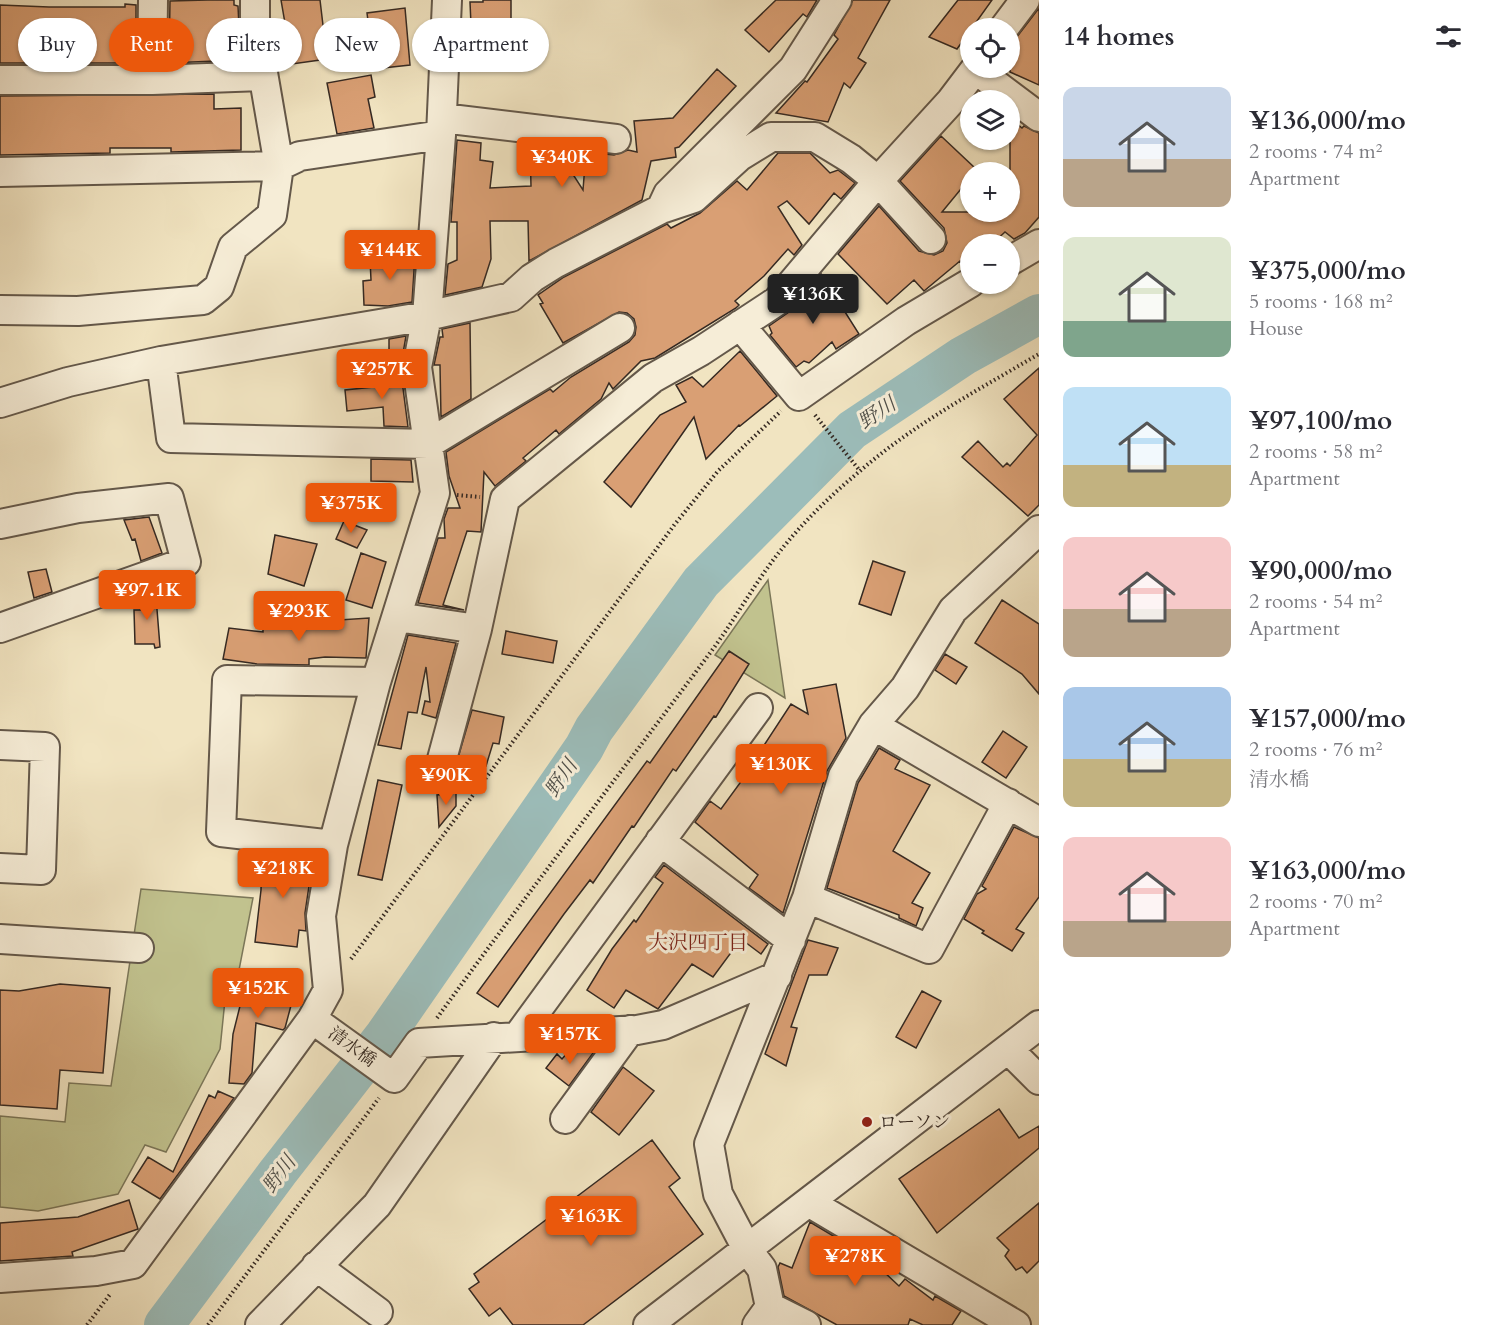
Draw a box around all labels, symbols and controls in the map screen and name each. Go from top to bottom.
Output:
chip: Buy [18,18,97,72]
chip: Rent [109,18,194,72]
chip: Filters [206,18,302,72]
chip: New [314,18,400,72]
chip: Apartment [412,18,549,72]
map controls [960,18,1020,294]
button: locate [960,18,1020,78]
text: 14 homes [1063,19,1174,54]
icon: filters [1432,20,1465,53]
button: layers [960,90,1020,150]
text: ¥136,000/mo [1249,103,1406,138]
icon: home [1111,111,1183,183]
pin: ¥340K [520,137,604,188]
text: 2 rooms · 74 m² [1249,138,1382,165]
text: ¥340K [531,143,593,170]
button: + [960,162,1020,222]
text: Apartment [1249,165,1340,192]
pin: ¥144K [348,230,432,281]
button: − [960,234,1020,294]
text: ¥144K [359,236,421,263]
text: ¥375,000/mo [1249,253,1406,288]
icon: home [1111,261,1183,333]
pin: ¥136K [771,274,855,325]
text: ¥136K [782,280,844,307]
text: 5 rooms · 168 m² [1249,288,1393,315]
text: House [1249,315,1303,342]
pin: ¥257K [340,349,424,400]
text: ¥257K [351,355,413,382]
water label: 野川 [853,390,903,435]
text: ¥97,100/mo [1249,403,1392,438]
icon: home [1111,411,1183,483]
text: 2 rooms · 58 m² [1249,438,1382,465]
text: Apartment [1249,465,1340,492]
pin: ¥375K [309,483,393,534]
text: ¥375K [320,489,382,516]
text: ¥90,000/mo [1249,553,1392,588]
icon: home [1111,561,1183,633]
pin: ¥97.1K [98,570,196,621]
text: ¥97.1K [113,576,181,603]
text: 2 rooms · 54 m² [1249,588,1382,615]
pin: ¥293K [257,591,341,642]
text: ¥293K [268,597,330,624]
text: Apartment [1249,615,1340,642]
text: ¥157,000/mo [1249,701,1406,736]
icon: home [1111,711,1183,783]
text: 2 rooms · 76 m² [1249,736,1382,763]
pin: ¥130K [739,744,823,795]
text: ¥130K [750,750,812,777]
water label: 野川 [539,752,584,802]
pin: ¥90K [410,755,482,806]
text: ¥90K [420,761,472,788]
text: 清水橋 [1249,766,1309,793]
pin: ¥218K [241,848,325,899]
text: ¥163,000/mo [1249,853,1406,888]
text: ¥218K [252,854,314,881]
icon: home [1111,861,1183,933]
text: 2 rooms · 70 m² [1249,888,1382,915]
text: Apartment [1249,915,1340,942]
district label: 大沢四丁目 [648,929,748,956]
pin: ¥152K [216,968,300,1019]
text: ¥152K [227,974,289,1001]
pin: ¥157K [528,1014,612,1065]
text: ¥157K [539,1020,601,1047]
street label: 清水橋 [323,1021,381,1073]
place label: ローソン [879,1110,950,1135]
marker: ローソン [860,1115,874,1129]
water label: 野川 [256,1148,303,1198]
pin: ¥163K [549,1196,633,1247]
text: ¥163K [560,1202,622,1229]
pin: ¥278K [813,1236,897,1287]
text: ¥278K [824,1242,886,1269]

